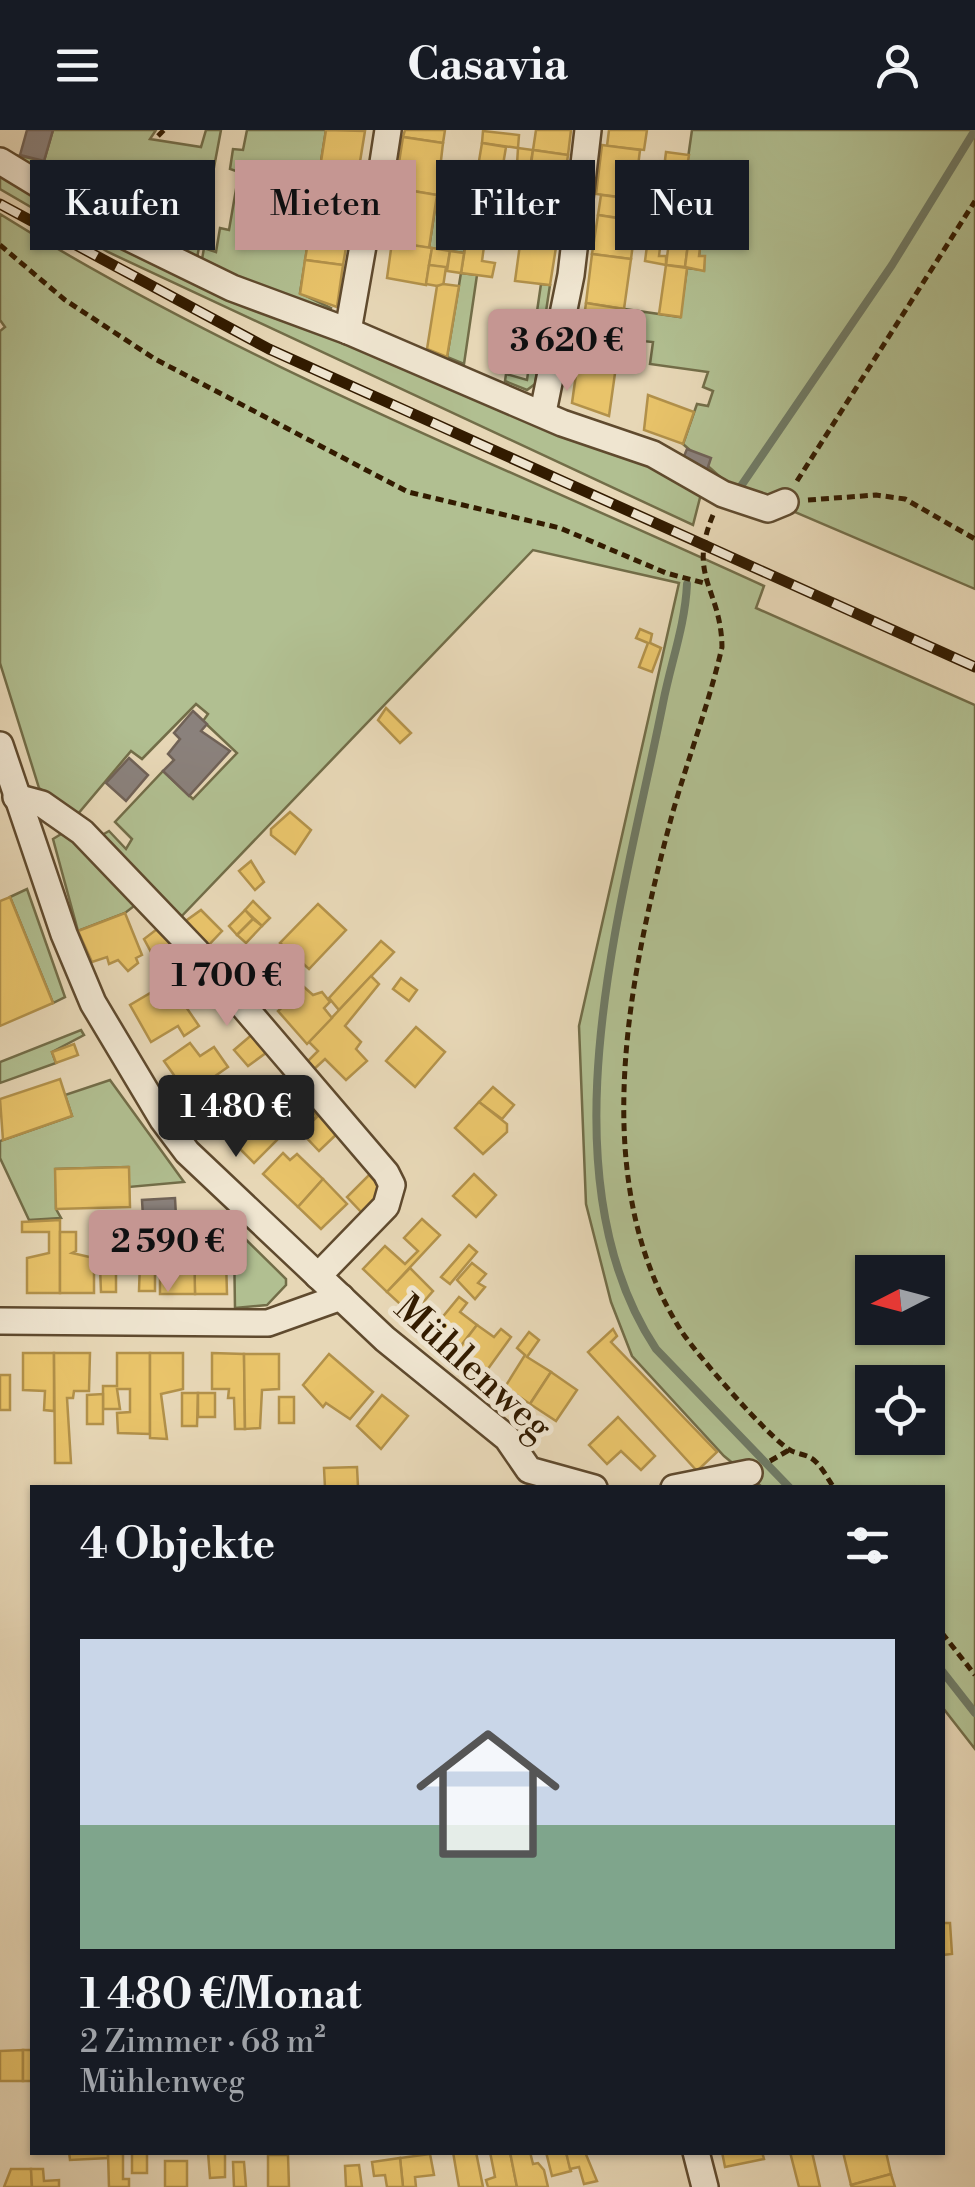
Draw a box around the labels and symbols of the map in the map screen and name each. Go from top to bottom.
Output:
pin: 3 620 € [475,309,659,394]
pin: 1 700 € [135,944,319,1029]
pin: 1 480 € [144,1075,328,1160]
pin: 2 590 € [76,1210,260,1295]
north arrow [855,1255,945,1345]
street label: Mühlenweg [385,1285,562,1451]

